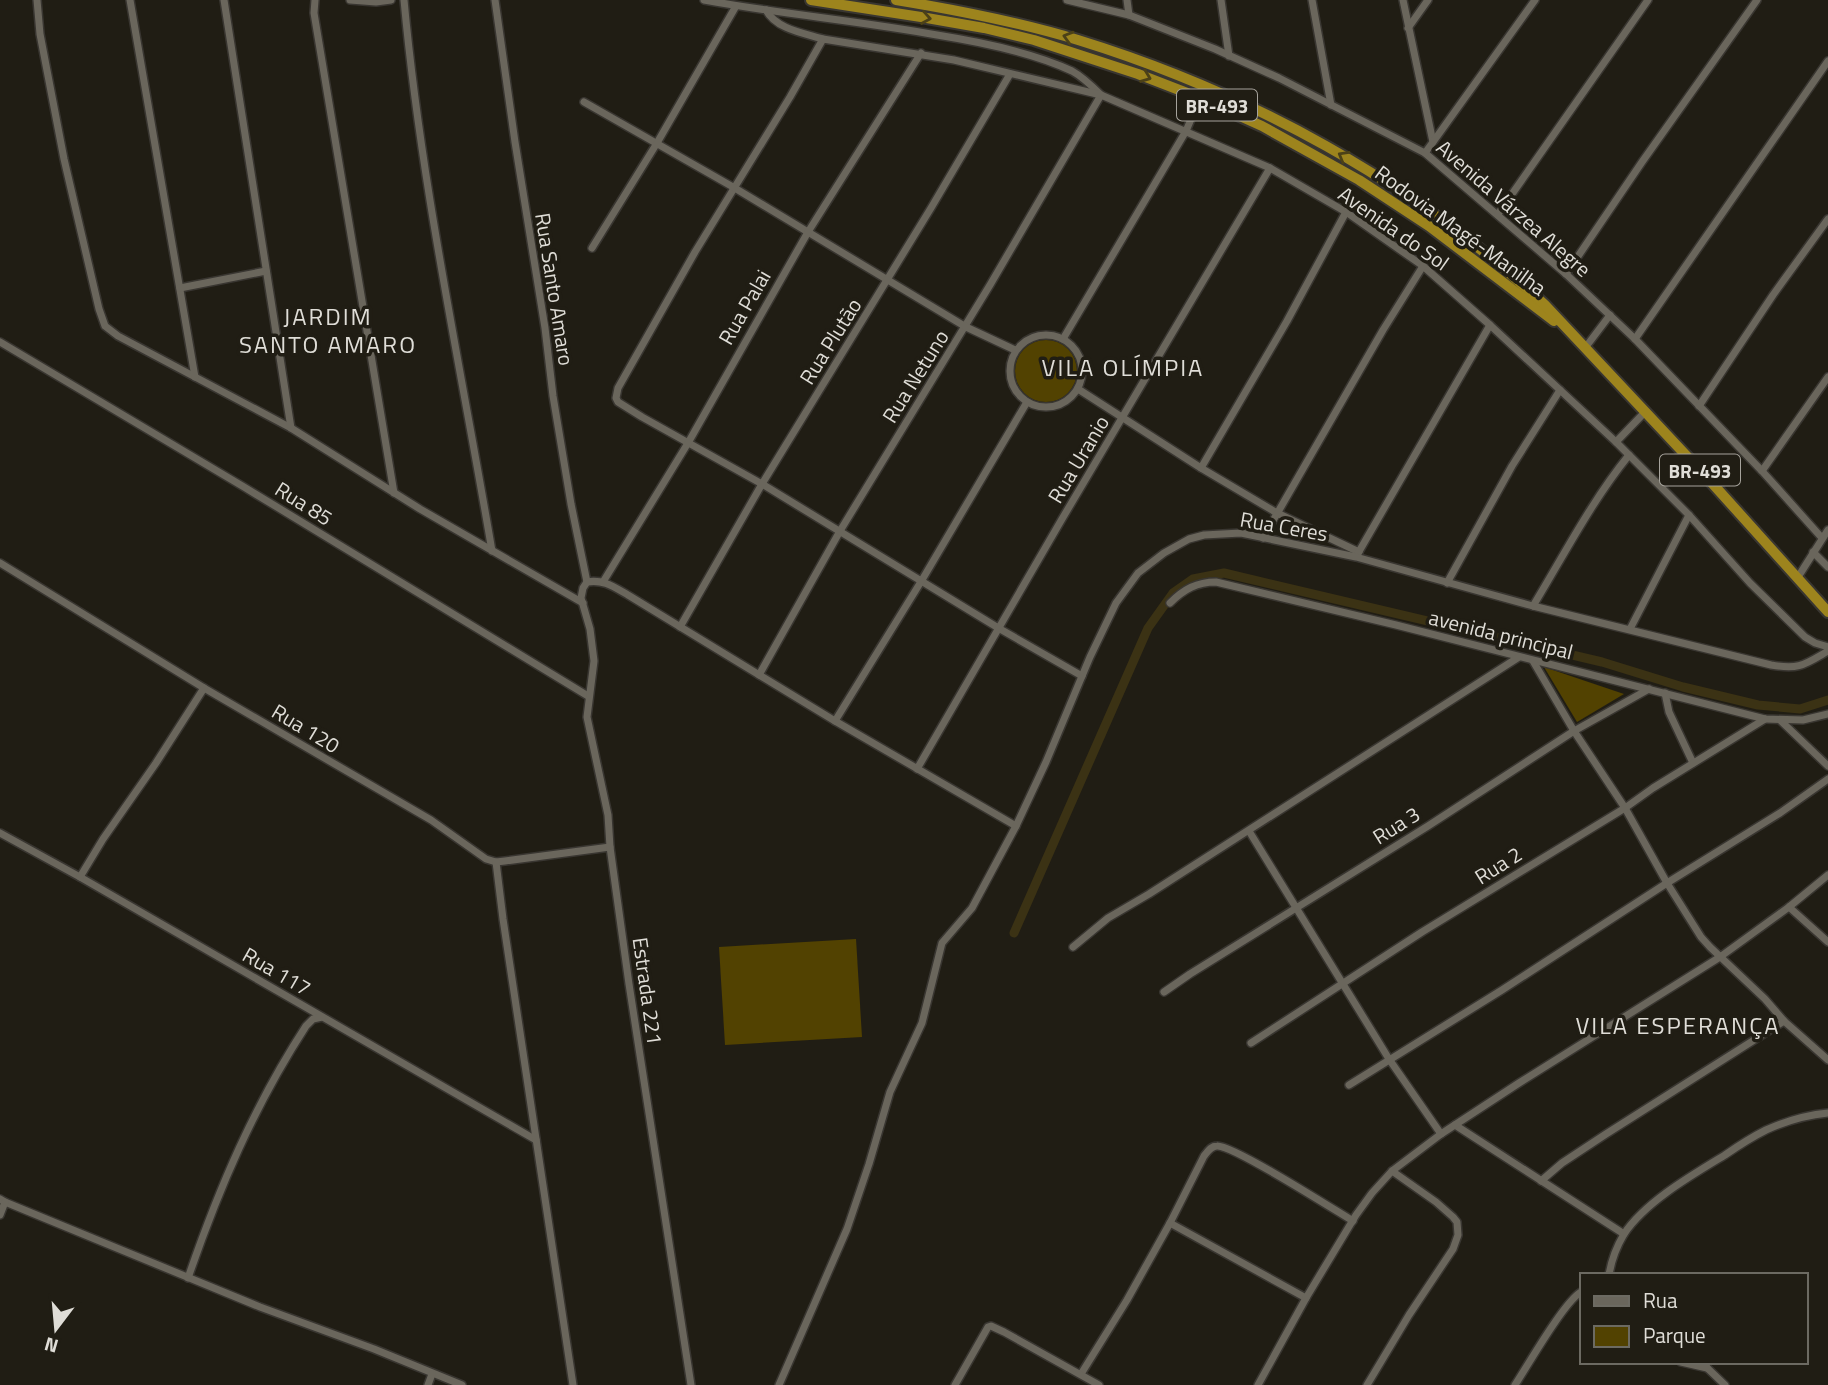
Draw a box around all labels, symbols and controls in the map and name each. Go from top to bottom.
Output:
one-way arrow [920,9,932,24]
one-way arrow [1062,31,1074,46]
one-way arrow [1139,69,1151,83]
road number: BR-493 [1177,90,1257,120]
street label: Avenida Várzea Alegre [1430,132,1598,284]
one-way arrow [1338,151,1351,164]
street label: Rodovia Magé-Manilha [1369,157,1554,304]
street label: Avenida do Sol [1332,178,1456,278]
street label: Rua Santo Amaro [527,210,583,368]
street label: Rua Palai [710,263,778,351]
street label: Rua Plutão [791,292,869,390]
district label: JARDIM SANTO AMARO [239,298,417,362]
street label: Rua Netuno [874,323,956,429]
district label: VILA OLÍMPIA [1042,349,1204,385]
street label: Rua Uranio [1039,409,1117,509]
road number: BR-493 [1660,454,1740,485]
street label: Rua 85 [269,473,339,533]
street label: Rua Ceres [1238,503,1330,549]
street label: avenida principal [1426,601,1576,667]
street label: Rua 120 [266,695,346,761]
street label: Rua 3 [1366,798,1426,852]
street label: Rua 2 [1468,838,1528,892]
street label: Estrada 221 [625,935,671,1047]
street label: Rua 117 [237,939,317,1003]
district label: VILA ESPERANÇA [1575,1007,1781,1043]
legend [1580,1273,1807,1364]
text: Rua [1643,1284,1678,1316]
north arrow [21,1294,91,1364]
text: Parque [1643,1319,1706,1351]
text: N [41,1330,62,1362]

